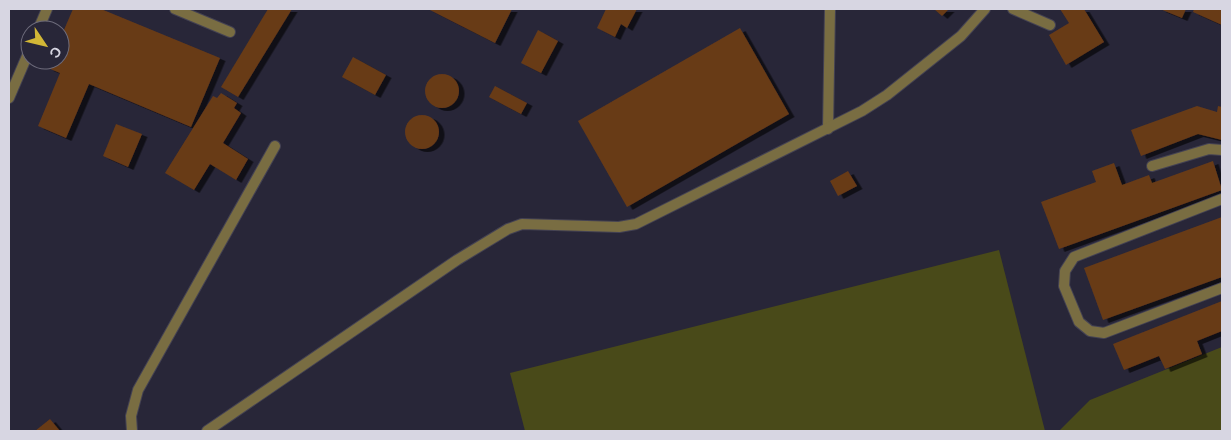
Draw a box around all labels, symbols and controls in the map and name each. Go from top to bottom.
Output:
north arrow [20,20,70,70]
text: С [46,44,66,62]

